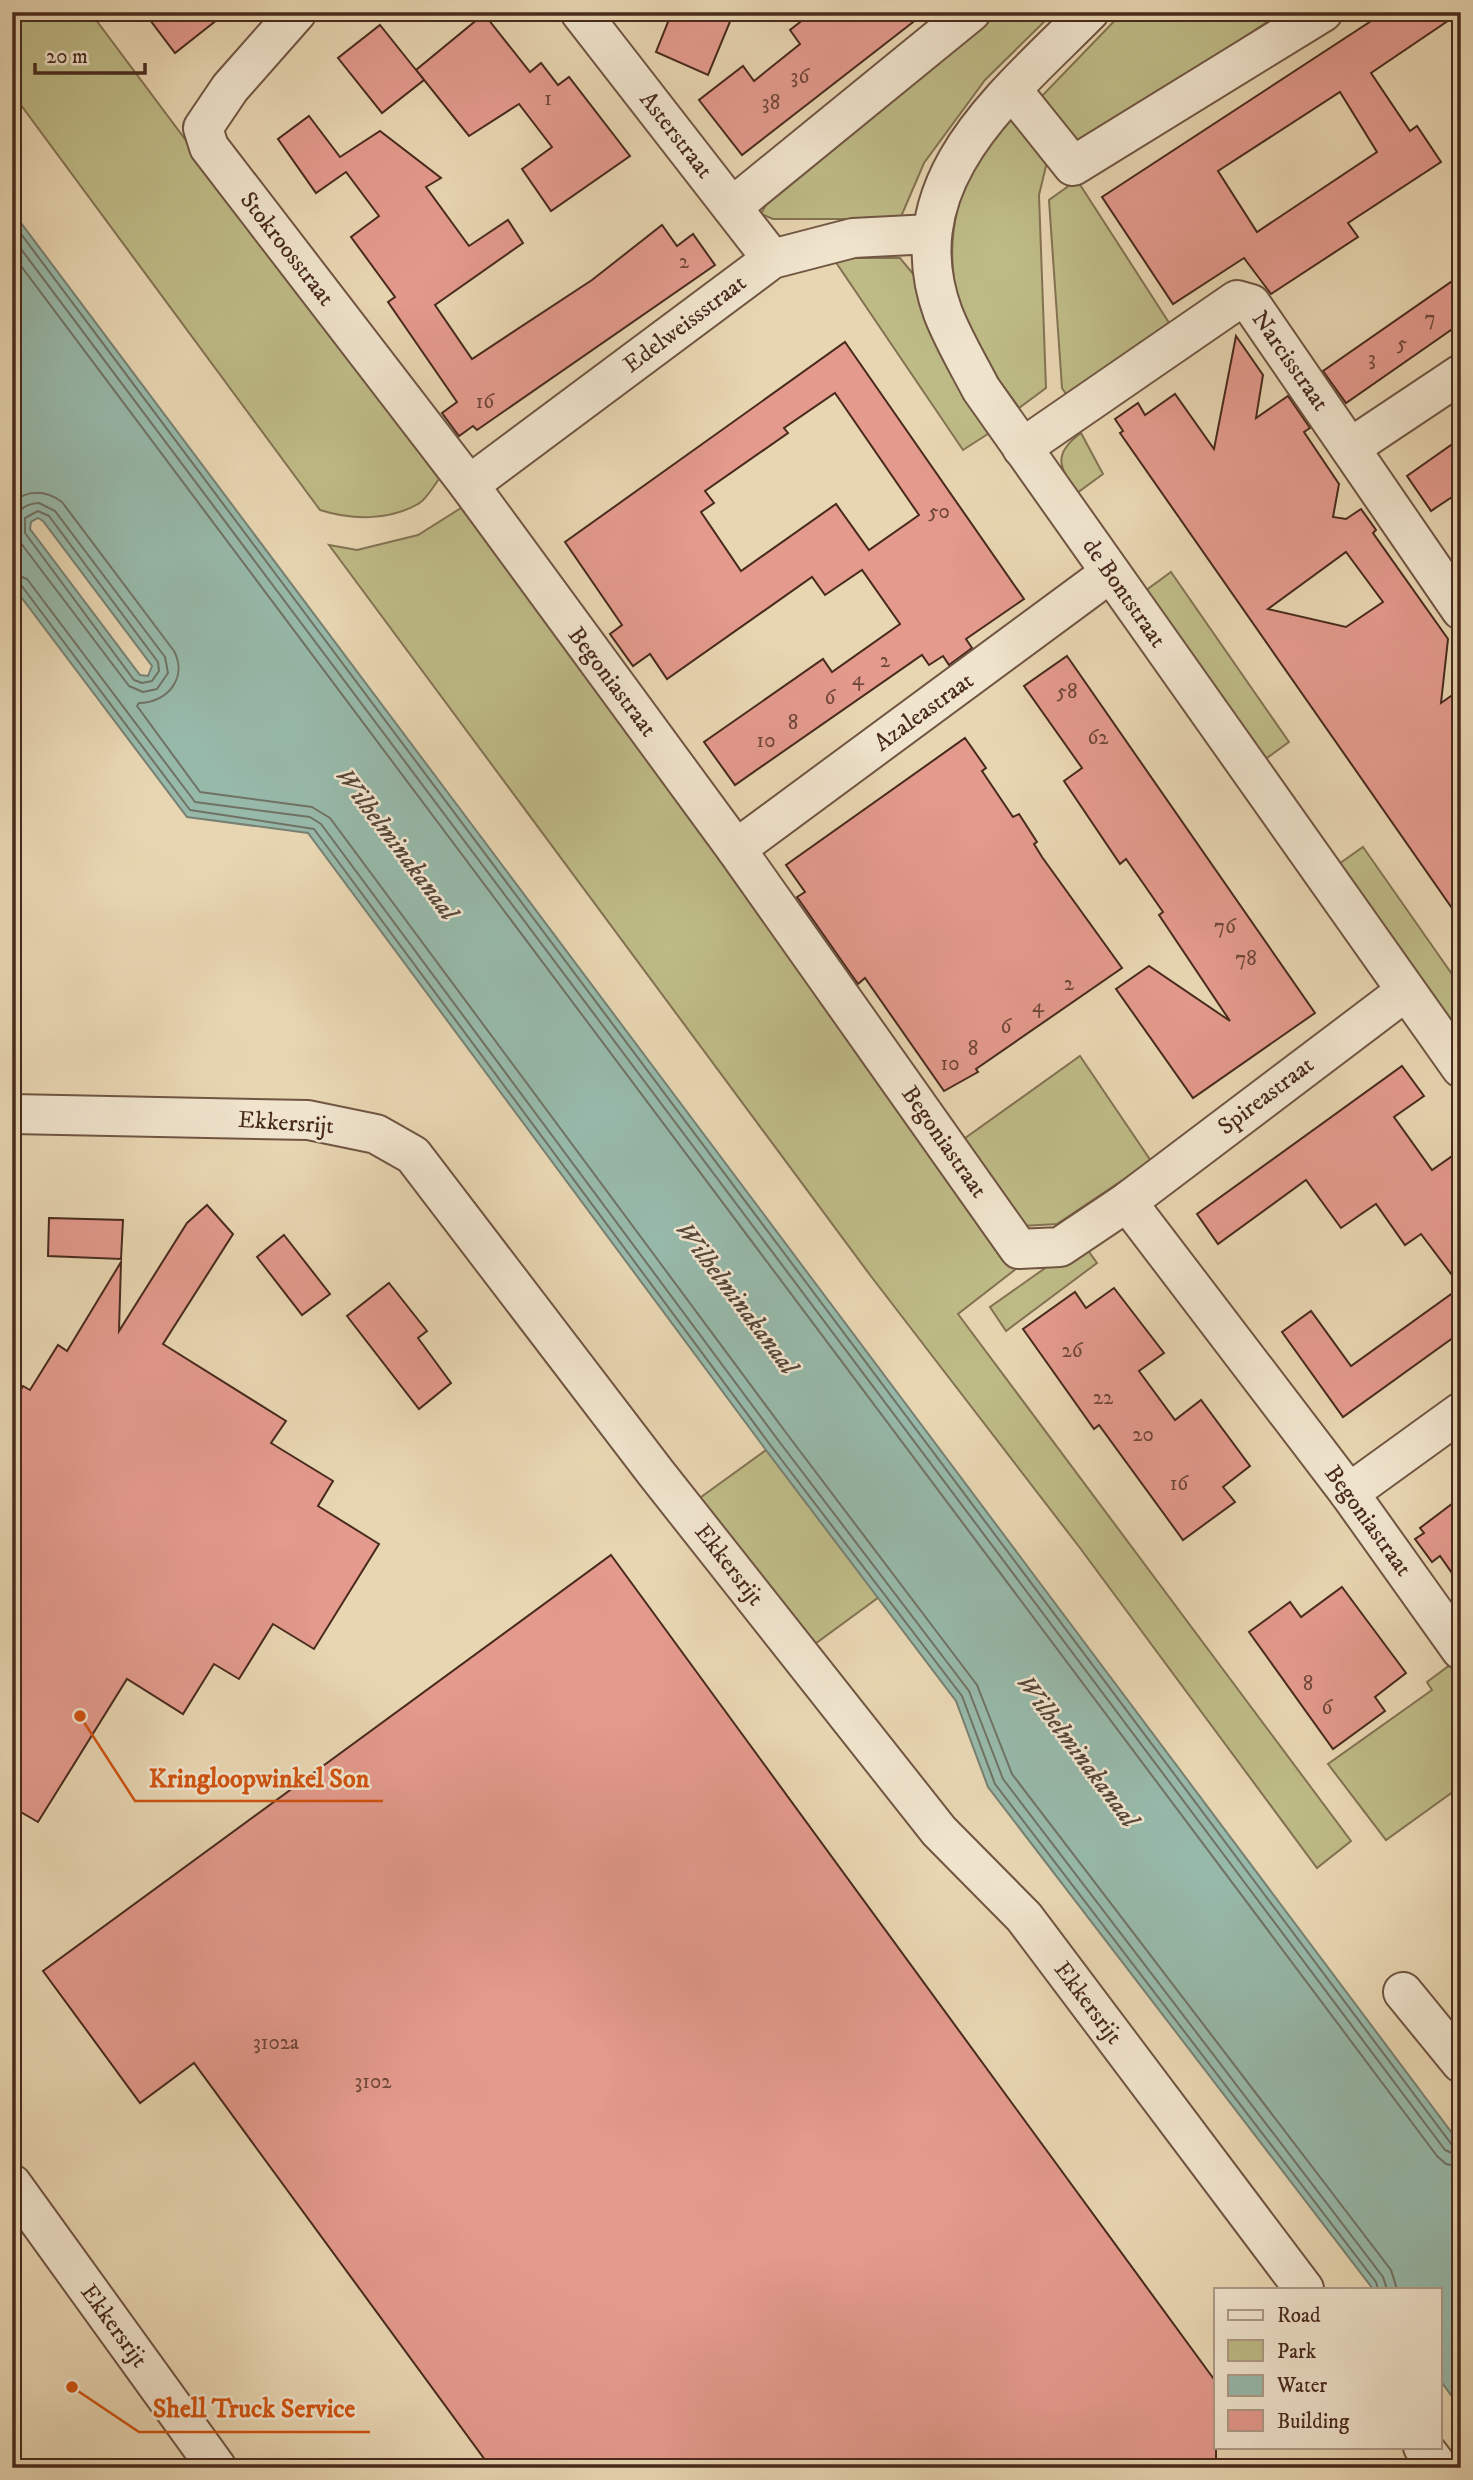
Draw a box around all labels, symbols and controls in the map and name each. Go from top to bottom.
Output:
scale bar [35,32,145,76]
text: 20 m [46,44,88,70]
house number: 36 [791,64,810,90]
street label: Asterstraat [633,85,720,185]
house number: 1 [544,86,552,112]
house number: 38 [762,90,780,116]
street label: Stokroosstraat [233,186,341,312]
house number: 2 [679,249,690,275]
street label: Edelweissstraat [618,268,753,380]
street label: Narcisstraat [1245,305,1336,417]
house number: 7 [1424,306,1436,332]
house number: 5 [1397,331,1407,357]
house number: 3 [1368,346,1376,372]
house number: 16 [476,389,495,415]
house number: 50 [928,499,950,525]
street label: de Bontstraat [1075,532,1173,654]
street label: Begoniastraat [561,621,663,743]
house number: 2 [880,648,891,674]
house number: 4 [852,666,865,692]
street label: Azaleastraat [868,666,980,758]
house number: 58 [1057,679,1077,705]
house number: 6 [825,685,837,711]
house number: 8 [788,710,798,736]
house number: 62 [1087,725,1109,751]
house number: 10 [757,728,775,754]
water label: Wilhelminakanaal [328,761,466,930]
house number: 76 [1214,914,1237,940]
house number: 78 [1235,946,1257,972]
house number: 2 [1064,971,1075,997]
house number: 4 [1032,993,1045,1019]
house number: 6 [1001,1014,1013,1040]
house number: 8 [968,1036,978,1062]
street label: Spireastraat [1212,1050,1320,1142]
house number: 10 [941,1051,959,1077]
street label: Begoniastraat [894,1080,994,1204]
street label: Ekkersrijt [237,1105,335,1141]
water label: Wilhelminakanaal [668,1215,806,1384]
house number: 26 [1061,1338,1084,1364]
house number: 22 [1093,1385,1114,1411]
house number: 20 [1132,1422,1154,1448]
street label: Begoniastraat [1318,1460,1419,1583]
house number: 16 [1170,1471,1189,1497]
street label: Ekkersrijt [688,1518,771,1612]
water label: Wilhelminakanaal [1009,1668,1147,1837]
house number: 8 [1303,1671,1313,1697]
house number: 6 [1322,1695,1334,1721]
callout: Kringloopwinkel Son [135,1754,383,1801]
text: Kringloopwinkel Son [149,1763,370,1796]
street label: Ekkersrijt [1047,1956,1129,2051]
house number: 3102a [253,2030,299,2056]
house number: 3102 [354,2069,392,2095]
street label: Ekkersrijt [74,2278,155,2374]
legend [1214,2288,1442,2448]
text: Road [1277,2303,1321,2329]
text: Park [1277,2339,1317,2365]
text: Water [1276,2373,1327,2399]
callout: Shell Truck Service [139,2385,370,2432]
text: Shell Truck Service [153,2393,356,2426]
text: Building [1277,2409,1350,2435]

